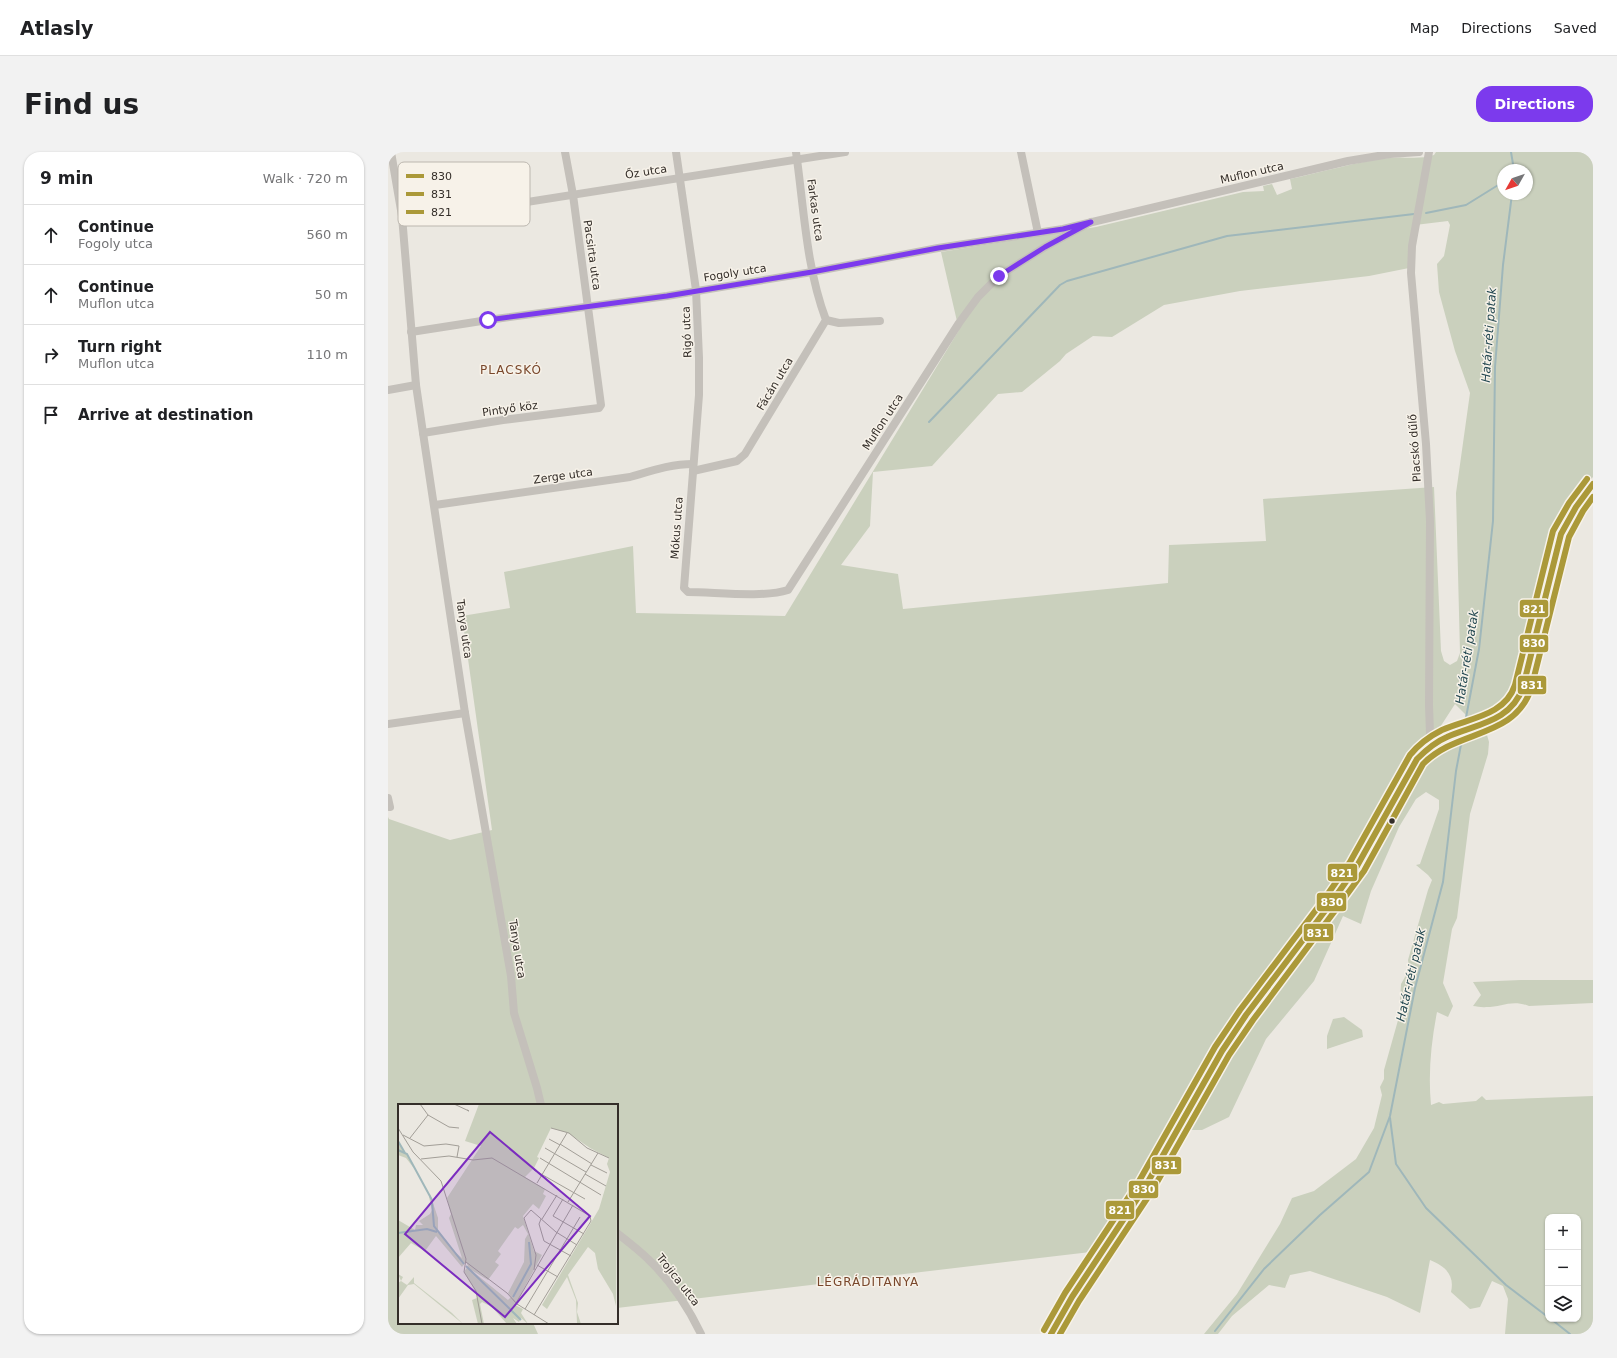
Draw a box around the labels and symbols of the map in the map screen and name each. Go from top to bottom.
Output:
street label: Muflon utca [1219,159,1285,187]
street label: Őz utca [624,161,668,182]
legend [398,162,530,226]
north arrow [1497,164,1533,200]
text: 830 [431,170,452,183]
street label: Farkas utca [804,178,826,242]
text: 831 [431,188,452,201]
text: 821 [431,206,452,219]
street label: Pacsirta utca [581,219,603,291]
street label: Fogoly utca [703,262,767,284]
route end [990,267,1008,285]
water label: Határ-réti patak [1479,286,1499,383]
street label: Rigó utca [680,306,694,358]
route start [479,311,497,329]
street label: Fácán utca [754,355,796,413]
district label: PLACSKÓ [480,362,542,377]
street label: Muflon utca [860,391,906,453]
street label: Pintyő köz [481,399,539,419]
street label: Placskó dűlő [1406,413,1424,482]
street label: Zerge utca [532,465,594,487]
street label: Mókus utca [668,496,686,560]
street label: Tanya utca [453,598,475,659]
line badge: 821 [1519,599,1549,618]
text: 821 [1523,603,1545,616]
water label: Határ-réti patak [1453,608,1482,705]
line badge: 830 [1519,634,1549,653]
text: 830 [1523,637,1546,650]
line badge: 831 [1517,675,1547,695]
text: 831 [1521,679,1543,692]
unlabelled marker [1387,816,1397,826]
line badge: 821 [1327,863,1358,882]
text: 821 [1331,867,1353,880]
line badge: 830 [1316,892,1347,912]
text: 830 [1321,896,1344,909]
street label: Tanya utca [506,918,528,979]
line badge: 831 [1303,923,1334,942]
water label: Határ-réti patak [1393,926,1429,1023]
text: 831 [1307,927,1329,940]
inset map [398,1104,618,1324]
line badge: 831 [1151,1156,1182,1175]
text: 831 [1155,1159,1177,1172]
line badge: 830 [1128,1180,1159,1199]
text: 830 [1133,1183,1156,1196]
line badge: 821 [1105,1200,1135,1220]
text: 821 [1109,1204,1131,1217]
street label: Trojica utca [653,1251,702,1309]
district label: LÉGRÁDITANYA [817,1274,919,1289]

